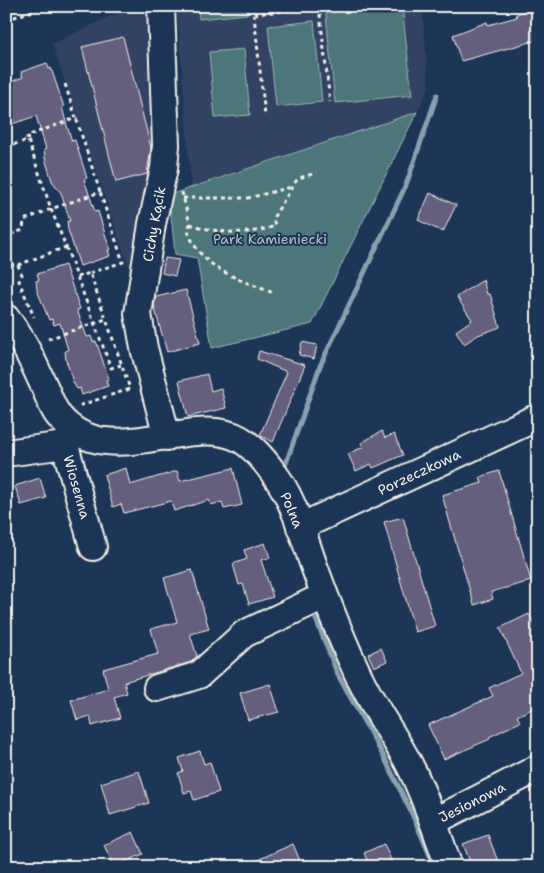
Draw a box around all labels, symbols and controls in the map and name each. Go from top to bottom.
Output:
street label: Cichy Kącik [139,185,169,263]
park label: Park Kamieniecki [213,230,327,248]
street label: Porzeczkowa [375,445,463,499]
street label: Wiosenna [59,453,95,521]
street label: Polna [276,489,308,531]
street label: Jesionowa [436,777,509,826]

